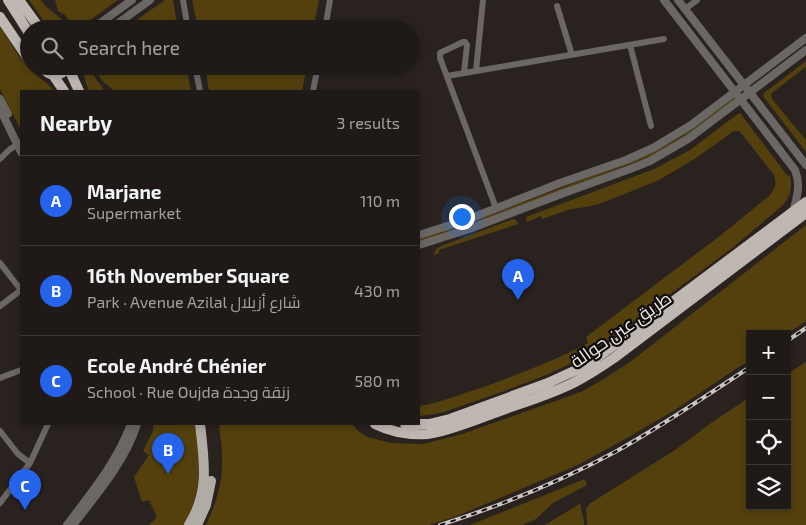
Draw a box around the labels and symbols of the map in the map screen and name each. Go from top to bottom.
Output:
your location [449,204,475,230]
pin: A [502,259,534,300]
street label: طريق عين حوالة [566,286,676,374]
pin: B [152,433,184,474]
pin: C [9,469,41,510]

